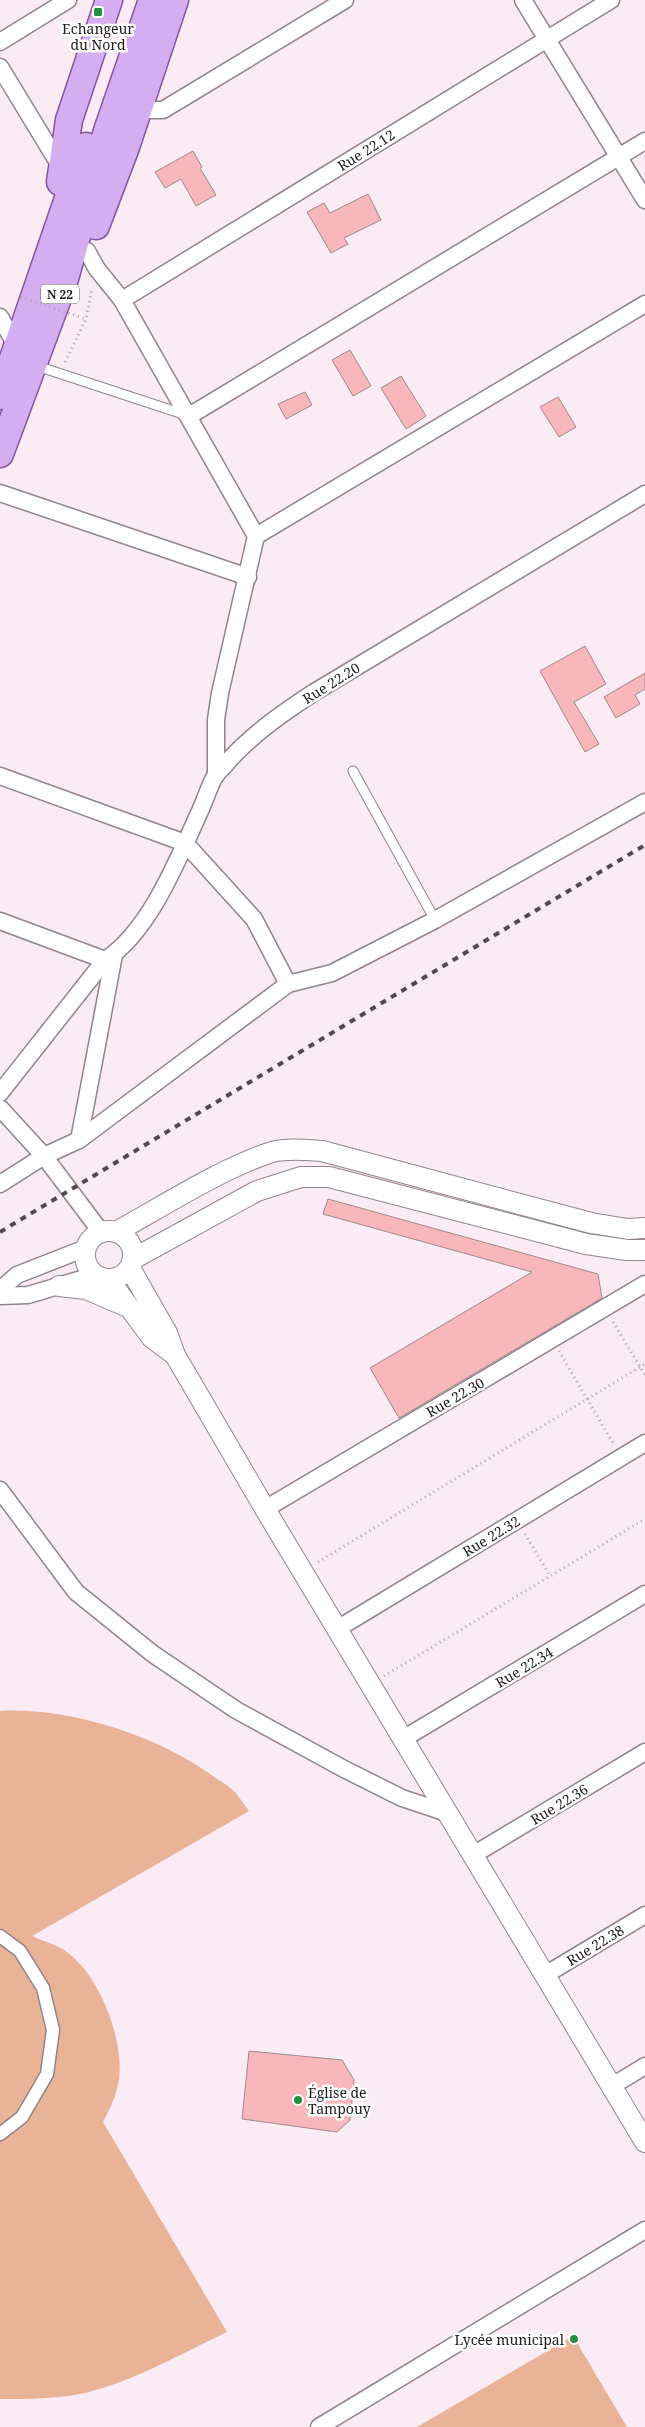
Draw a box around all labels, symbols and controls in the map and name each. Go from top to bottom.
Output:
marker: Echangeur du Nord [92,6,104,18]
place label: Echangeur du Nord [62,19,134,54]
street label: Rue 22.12 [334,125,398,175]
road number: N 22 [41,284,79,304]
street label: Rue 22.20 [299,658,363,708]
street label: Rue 22.30 [423,1373,488,1421]
street label: Rue 22.32 [459,1511,523,1561]
street label: Rue 22.34 [492,1642,556,1692]
street label: Rue 22.36 [527,1779,591,1829]
street label: Rue 22.38 [563,1920,627,1970]
place label: Église de Tampouy [308,2083,371,2118]
marker: Église de Tampouy [292,2094,304,2106]
place label: Lycée municipal [454,2330,565,2349]
marker: Lycée municipal [568,2333,580,2345]

